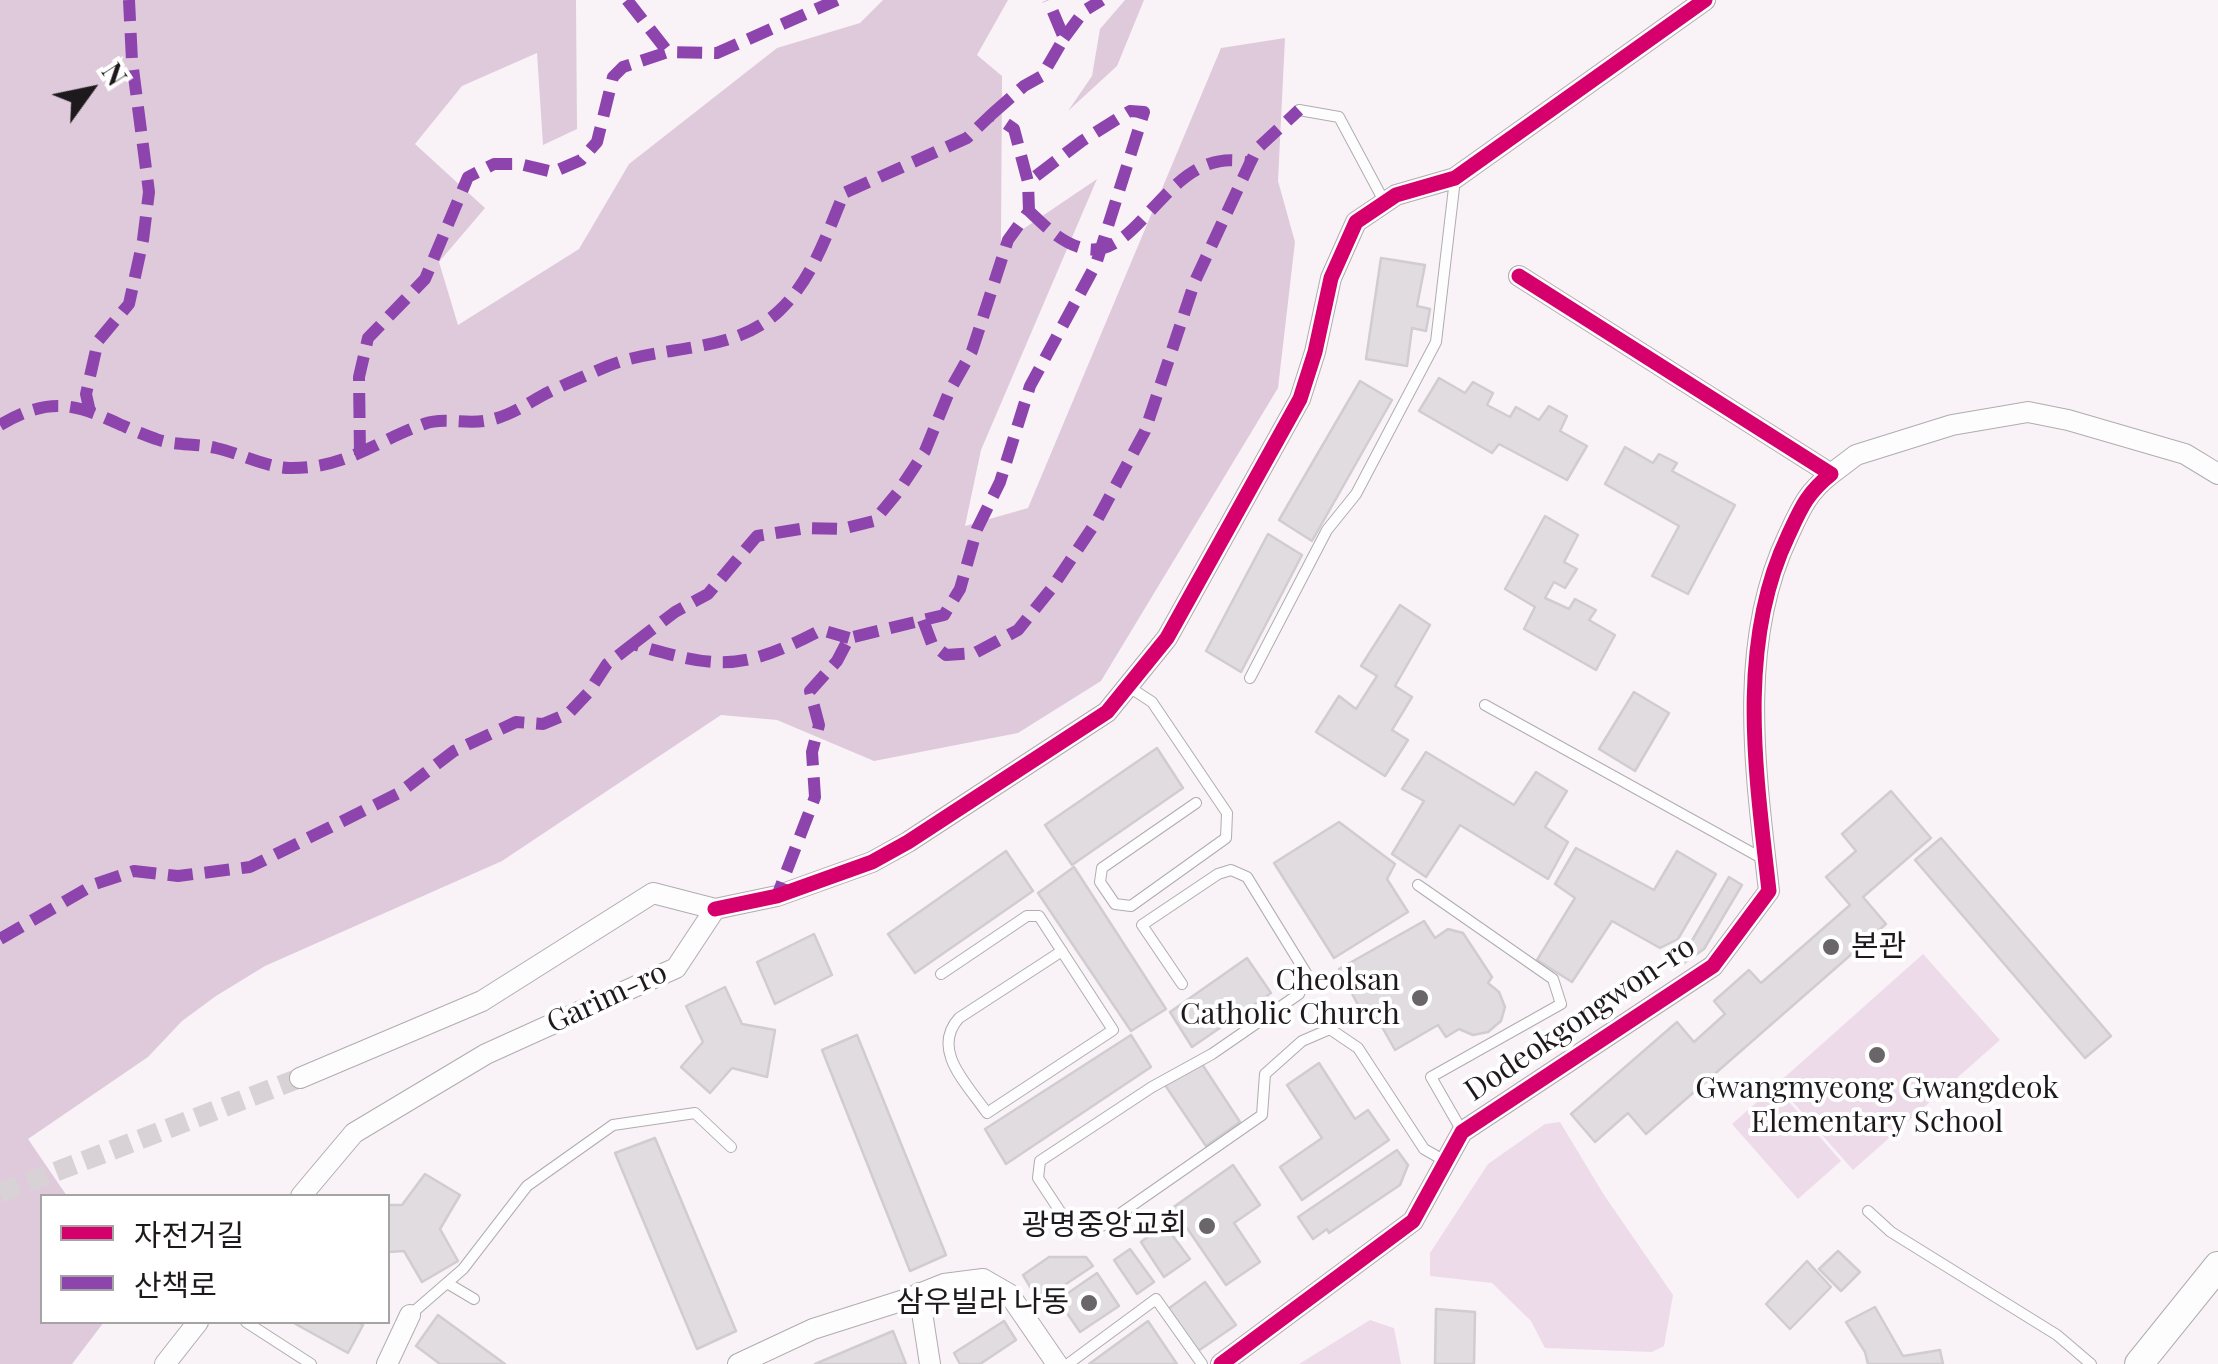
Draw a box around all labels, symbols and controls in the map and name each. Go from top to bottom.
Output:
north arrow [40,40,140,140]
text: N [95,55,137,92]
street label: Dodeokgongwon-ro [1458,929,1702,1109]
place label: 본관 [1851,929,1906,965]
marker: 본관 [1820,936,1842,958]
street label: Garim-ro [541,955,673,1041]
place label: Cheolsan Catholic Church [1180,963,1400,1034]
marker: Cheolsan Catholic Church [1409,987,1431,1009]
marker: Gwangmyeong Gwangdeok Elementary School [1866,1044,1888,1066]
place label: Gwangmyeong Gwangdeok Elementary School [1695,1071,2059,1142]
legend [40,1194,390,1324]
place label: 광명중앙교회 [1021,1208,1187,1244]
text: 자전거길 [134,1214,244,1254]
marker: 광명중앙교회 [1196,1215,1218,1237]
text: 산책로 [134,1264,217,1304]
place label: 삼우빌라 나동 [896,1285,1069,1321]
marker: 삼우빌라 나동 [1078,1292,1100,1314]

